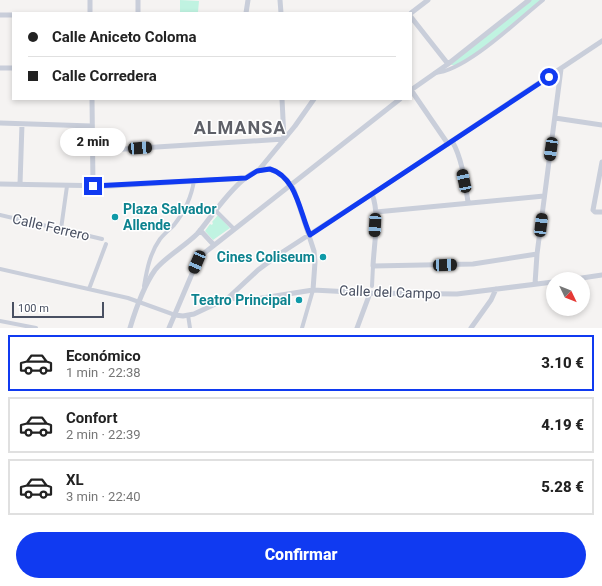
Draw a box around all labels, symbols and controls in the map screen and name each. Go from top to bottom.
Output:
text: Calle Aniceto Coloma [52,28,197,46]
text: Calle Corredera [52,67,157,85]
route start [540,68,558,86]
district label: ALMANSA [194,117,286,138]
callout: 2 min [60,128,126,156]
text: 2 min [77,134,109,149]
car [543,136,559,162]
car [128,141,152,155]
car [456,168,472,194]
route end [84,177,102,195]
place label: Plaza Salvador Allende [123,201,217,233]
street label: Calle Ferrero [11,210,91,244]
marker: Plaza Salvador Allende [110,212,120,222]
car [534,212,548,238]
car [368,213,382,237]
car [187,249,207,275]
place label: Cines Coliseum [217,249,315,265]
marker: Cines Coliseum [318,252,328,262]
car [433,259,457,271]
north arrow [546,272,590,316]
map controls [546,272,590,316]
street label: Calle del Campo [339,282,441,302]
place label: Teatro Principal [191,292,291,308]
marker: Teatro Principal [294,295,304,305]
scale bar [12,300,104,319]
text: 100 m [18,302,49,315]
icon: car [18,345,54,381]
text: Económico [66,347,141,365]
text: 3.10 € [541,354,584,372]
text: 1 min · 22:38 [66,365,141,380]
icon: car [18,407,54,443]
text: Confort [66,409,117,427]
text: 4.19 € [541,416,584,434]
text: 2 min · 22:39 [66,427,141,442]
icon: car [18,469,54,505]
text: XL [66,471,84,489]
text: 5.28 € [541,478,584,496]
text: 3 min · 22:40 [66,489,141,504]
button: Confirmar [16,532,586,578]

